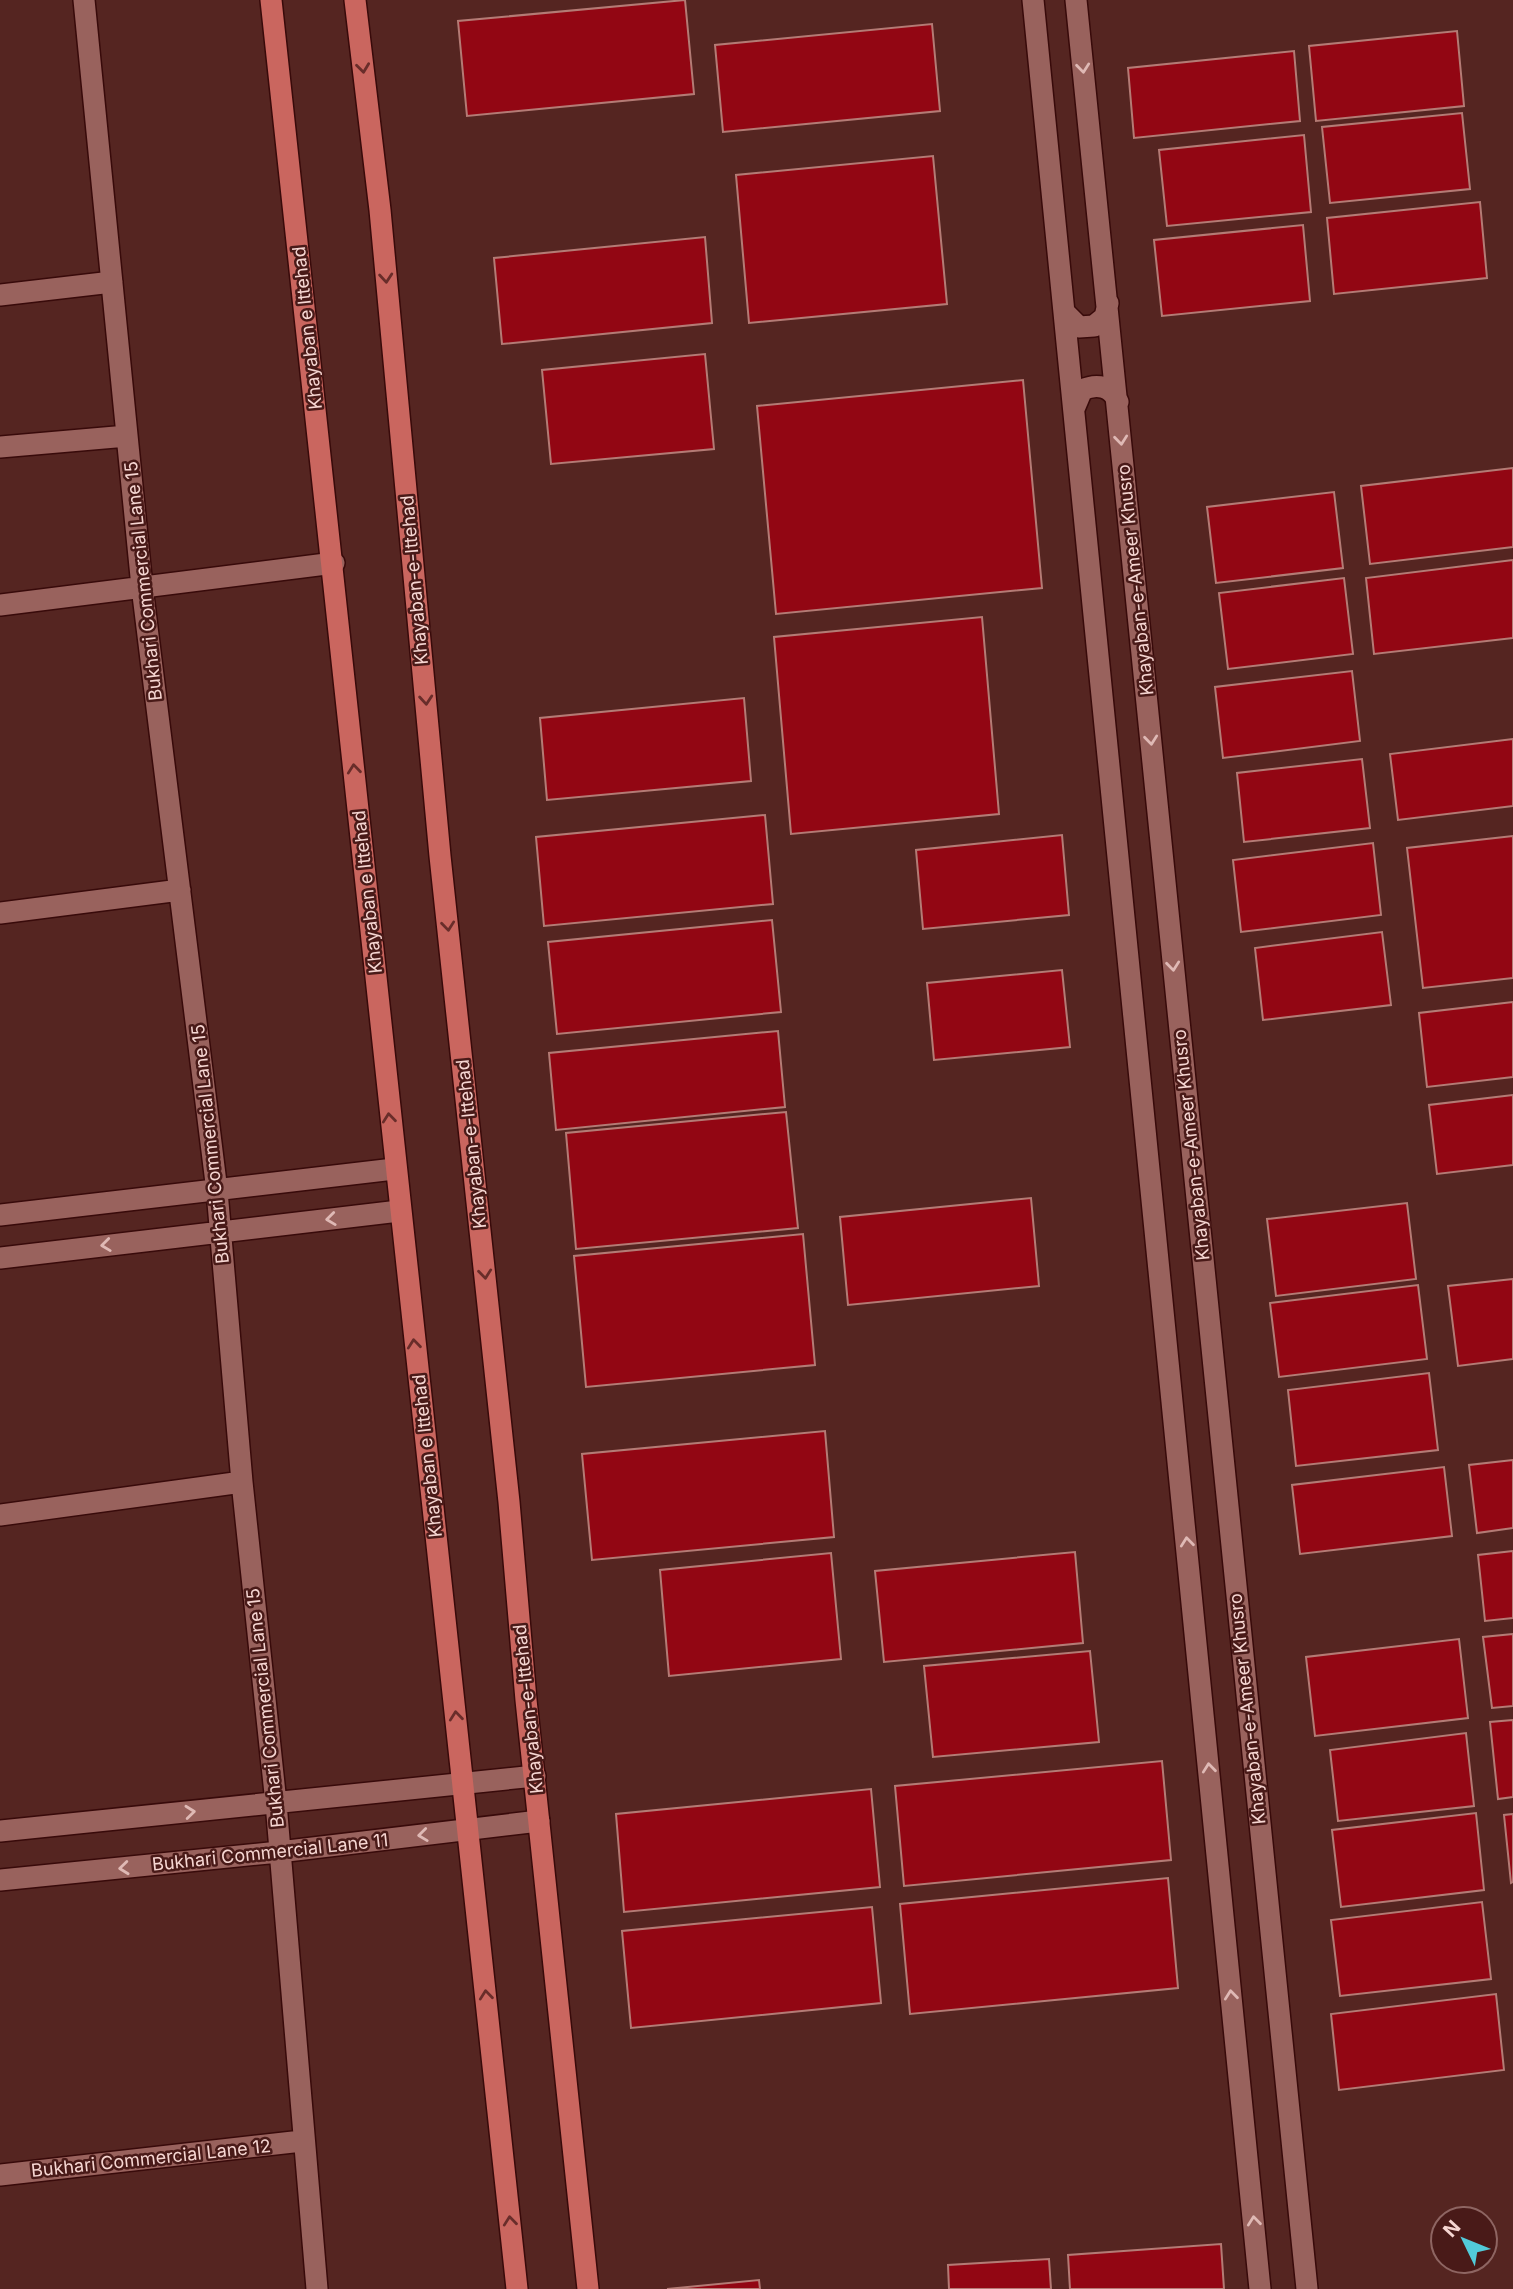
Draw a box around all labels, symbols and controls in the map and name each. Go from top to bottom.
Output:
one-way arrow [355,62,370,74]
one-way arrow [1076,62,1091,74]
street label: Khayaban e Ittehad [288,245,326,411]
one-way arrow [378,273,393,284]
one-way arrow [1114,435,1129,446]
street label: Bukhari Commercial Lane 15 [120,460,166,702]
street label: Khayaban-e-Ameer Khusro [1112,463,1158,697]
street label: Khayaban-e-Ittehad [396,494,432,666]
one-way arrow [418,694,433,705]
one-way arrow [1143,735,1158,746]
one-way arrow [347,764,362,775]
street label: Khayaban e Ittehad [348,809,386,975]
one-way arrow [440,921,455,932]
one-way arrow [1166,961,1181,972]
street label: Bukhari Commercial Lane 15 [187,1023,233,1265]
street label: Khayaban-e-Ameer Khusro [1168,1028,1214,1262]
street label: Khayaban-e-Ittehad [452,1058,490,1230]
one-way arrow [382,1112,397,1124]
one-way arrow [326,1211,337,1226]
one-way arrow [100,1238,111,1253]
one-way arrow [477,1269,492,1280]
one-way arrow [407,1338,422,1350]
street label: Khayaban e Ittehad [408,1373,446,1539]
one-way arrow [1179,1536,1194,1548]
street label: Bukhari Commercial Lane 15 [242,1587,288,1829]
street label: Khayaban-e-Ameer Khusro [1224,1592,1270,1826]
street label: Khayaban-e-Ittehad [509,1623,547,1795]
one-way arrow [449,1710,464,1721]
one-way arrow [1202,1762,1217,1773]
one-way arrow [184,1804,196,1819]
one-way arrow [417,1827,429,1842]
street label: Bukhari Commercial Lane 11 [151,1829,389,1875]
one-way arrow [118,1860,129,1875]
one-way arrow [479,1989,494,2000]
one-way arrow [1224,1989,1239,2000]
street label: Bukhari Commercial Lane 12 [30,2135,272,2181]
north arrow [1429,2205,1499,2275]
one-way arrow [502,2215,517,2227]
one-way arrow [1246,2215,1261,2227]
text: N [1439,2216,1465,2242]

